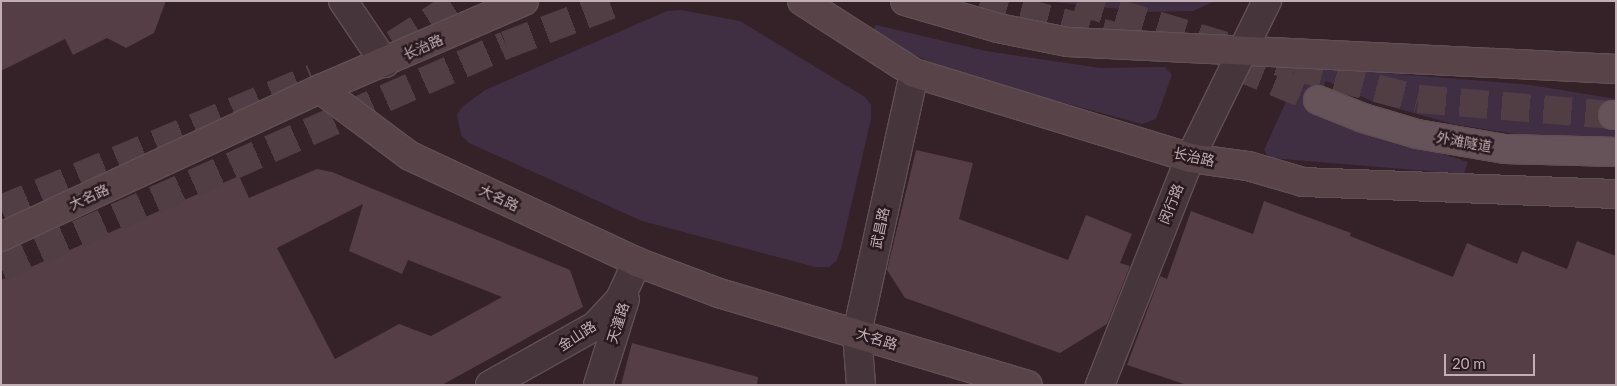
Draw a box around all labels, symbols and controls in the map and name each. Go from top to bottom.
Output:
street label: 长治路 [400,31,446,63]
street label: 外滩隧道 [1435,129,1493,155]
street label: 长治路 [1172,144,1216,170]
street label: 大名路 [66,181,112,213]
street label: 闵行路 [1155,181,1187,227]
street label: 大名路 [476,182,522,214]
street label: 武昌路 [867,206,893,250]
street label: 天潼路 [604,300,632,346]
street label: 金山路 [555,318,599,354]
street label: 大名路 [854,325,900,353]
scale bar [1447,344,1538,376]
text: 20 m [1452,354,1486,372]

